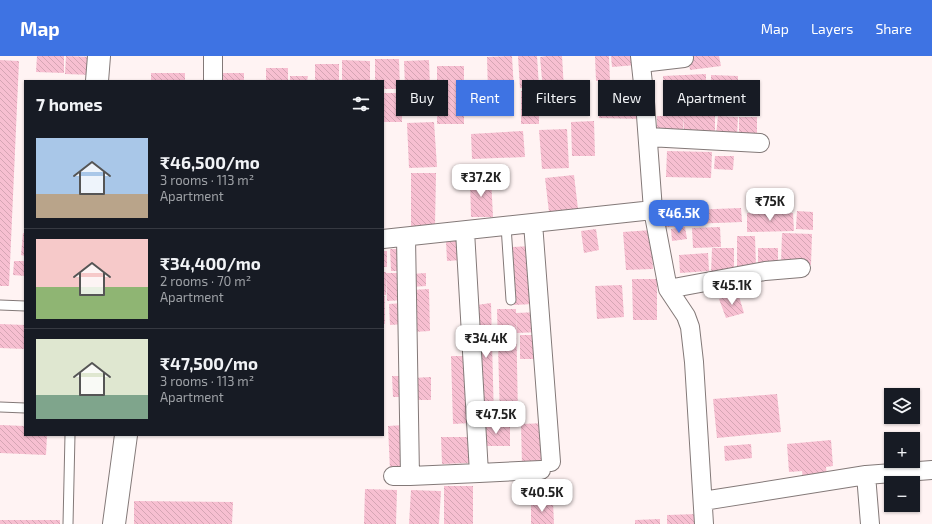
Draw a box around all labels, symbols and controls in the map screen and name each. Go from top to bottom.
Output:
text: Map [20,17,60,40]
text: Map [761,20,789,37]
text: Layers [811,20,853,37]
text: Share [875,20,912,37]
chip: Buy [396,80,448,116]
chip: Rent [456,80,514,116]
chip: Filters [522,80,590,116]
chip: New [598,80,655,116]
chip: Apartment [663,80,760,116]
icon: filters [350,93,372,115]
text: 7 homes [36,94,103,114]
text: ₹46,500/mo [160,152,260,172]
icon: home [68,154,116,202]
pin: ₹37.2K [448,164,514,198]
text: ₹37.2K [461,169,501,185]
text: 3 rooms · 113 m² [160,172,254,188]
text: Apartment [160,188,224,204]
pin: ₹75K [746,188,794,222]
text: ₹75K [755,193,785,209]
pin: ₹46.5K [646,200,712,234]
text: ₹46.5K [658,205,700,221]
text: ₹34,400/mo [160,253,261,273]
icon: home [68,255,116,303]
pin: ₹45.1K [699,272,765,306]
text: 2 rooms · 70 m² [160,273,251,289]
text: ₹45.1K [712,277,752,293]
text: Apartment [160,289,224,305]
pin: ₹34.4K [453,325,519,359]
text: ₹34.4K [465,330,507,346]
text: ₹47,500/mo [160,353,258,373]
icon: home [68,355,116,403]
text: 3 rooms · 113 m² [160,373,254,389]
map controls [884,388,920,512]
button: layers [884,388,920,424]
text: Apartment [160,389,224,405]
pin: ₹47.5K [463,401,529,435]
text: ₹47.5K [476,406,516,422]
button: + [884,432,920,468]
button: − [884,476,920,512]
pin: ₹40.5K [509,479,575,513]
text: ₹40.5K [521,484,563,500]

